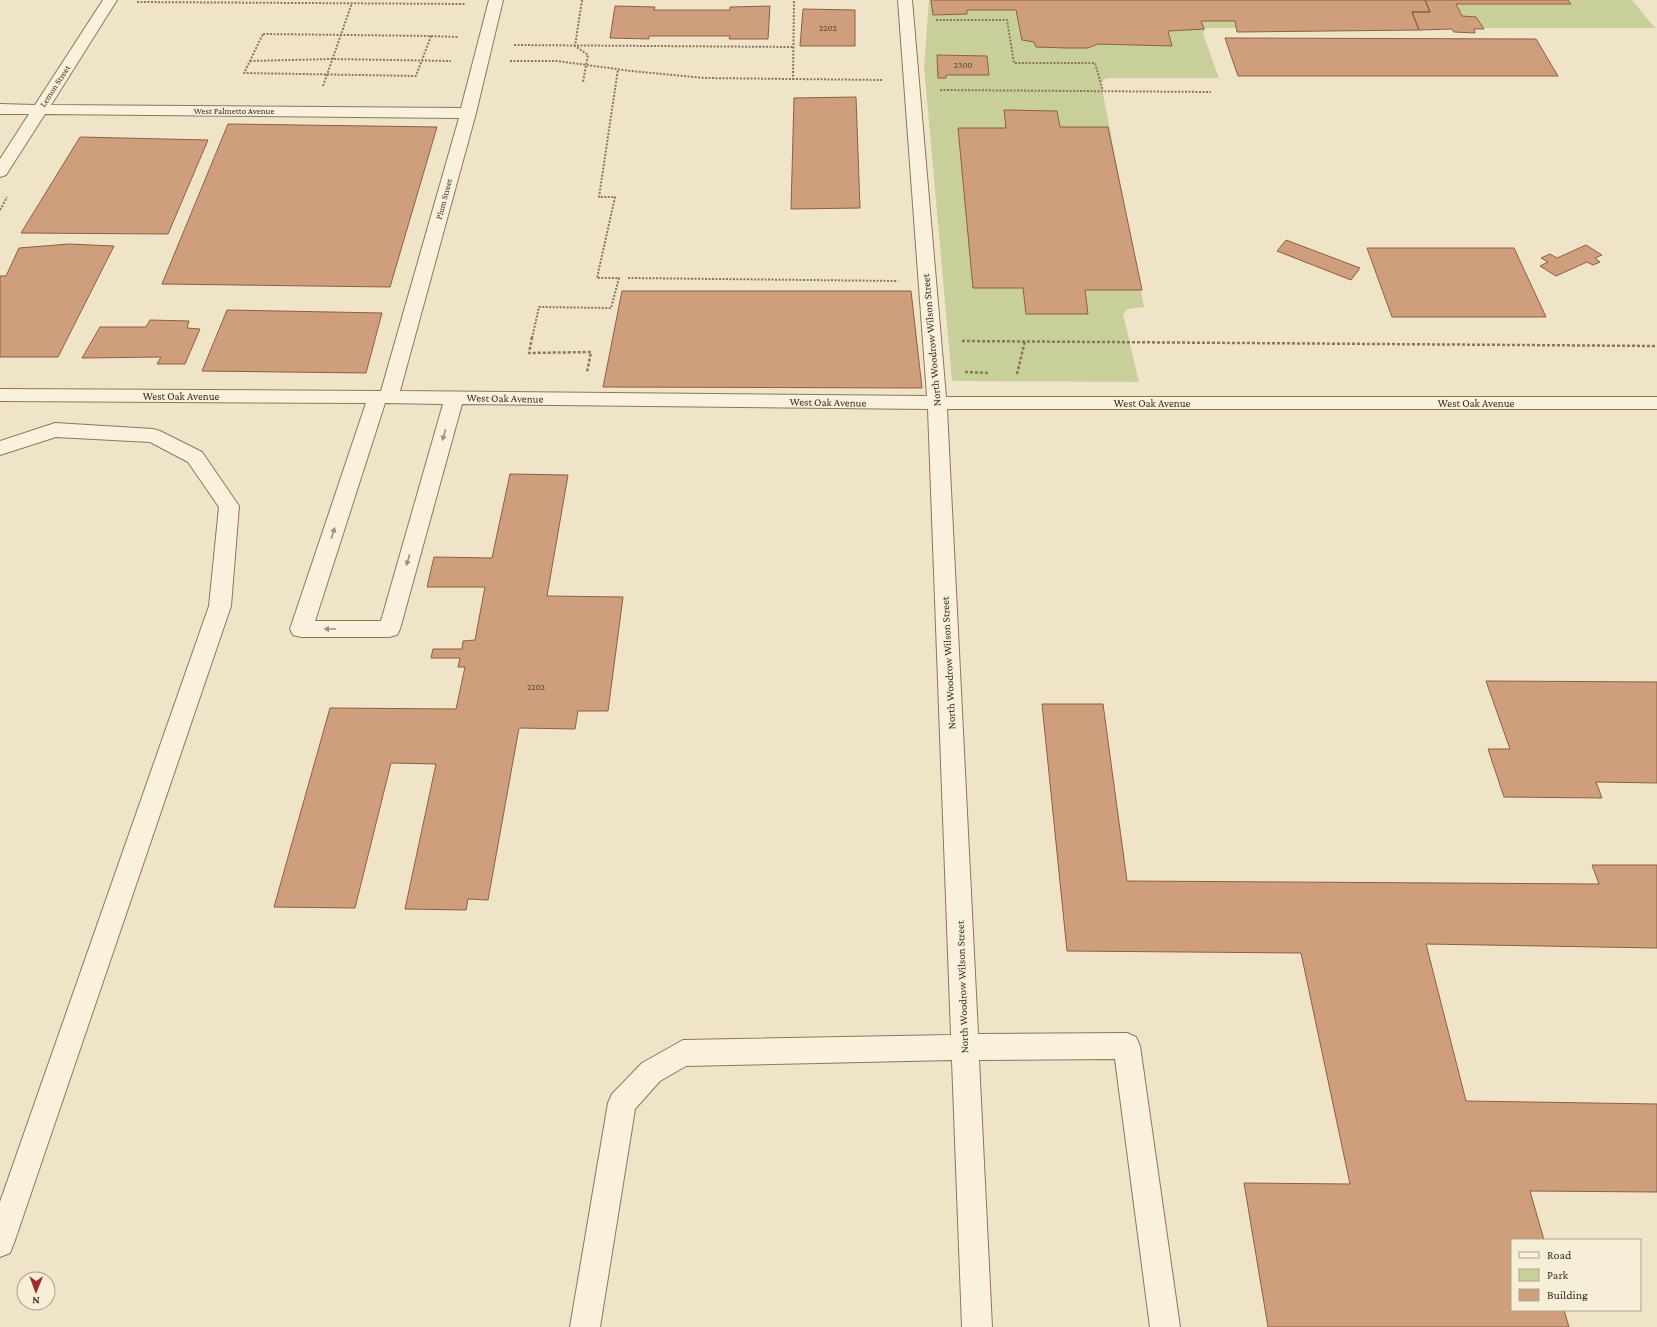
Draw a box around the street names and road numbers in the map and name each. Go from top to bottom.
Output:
street label: Lemon Street [38,62,73,109]
street label: West Palmetto Avenue [194,106,274,116]
street label: Plum Street [434,177,454,220]
street label: North Woodrow Wilson Street [919,273,943,407]
street label: West Oak Avenue [143,390,219,402]
street label: West Oak Avenue [467,391,544,405]
street label: West Oak Avenue [790,395,867,409]
street label: West Oak Avenue [1114,397,1190,409]
street label: West Oak Avenue [1438,397,1514,409]
street label: North Woodrow Wilson Street [939,596,957,730]
street label: North Woodrow Wilson Street [954,920,970,1054]

